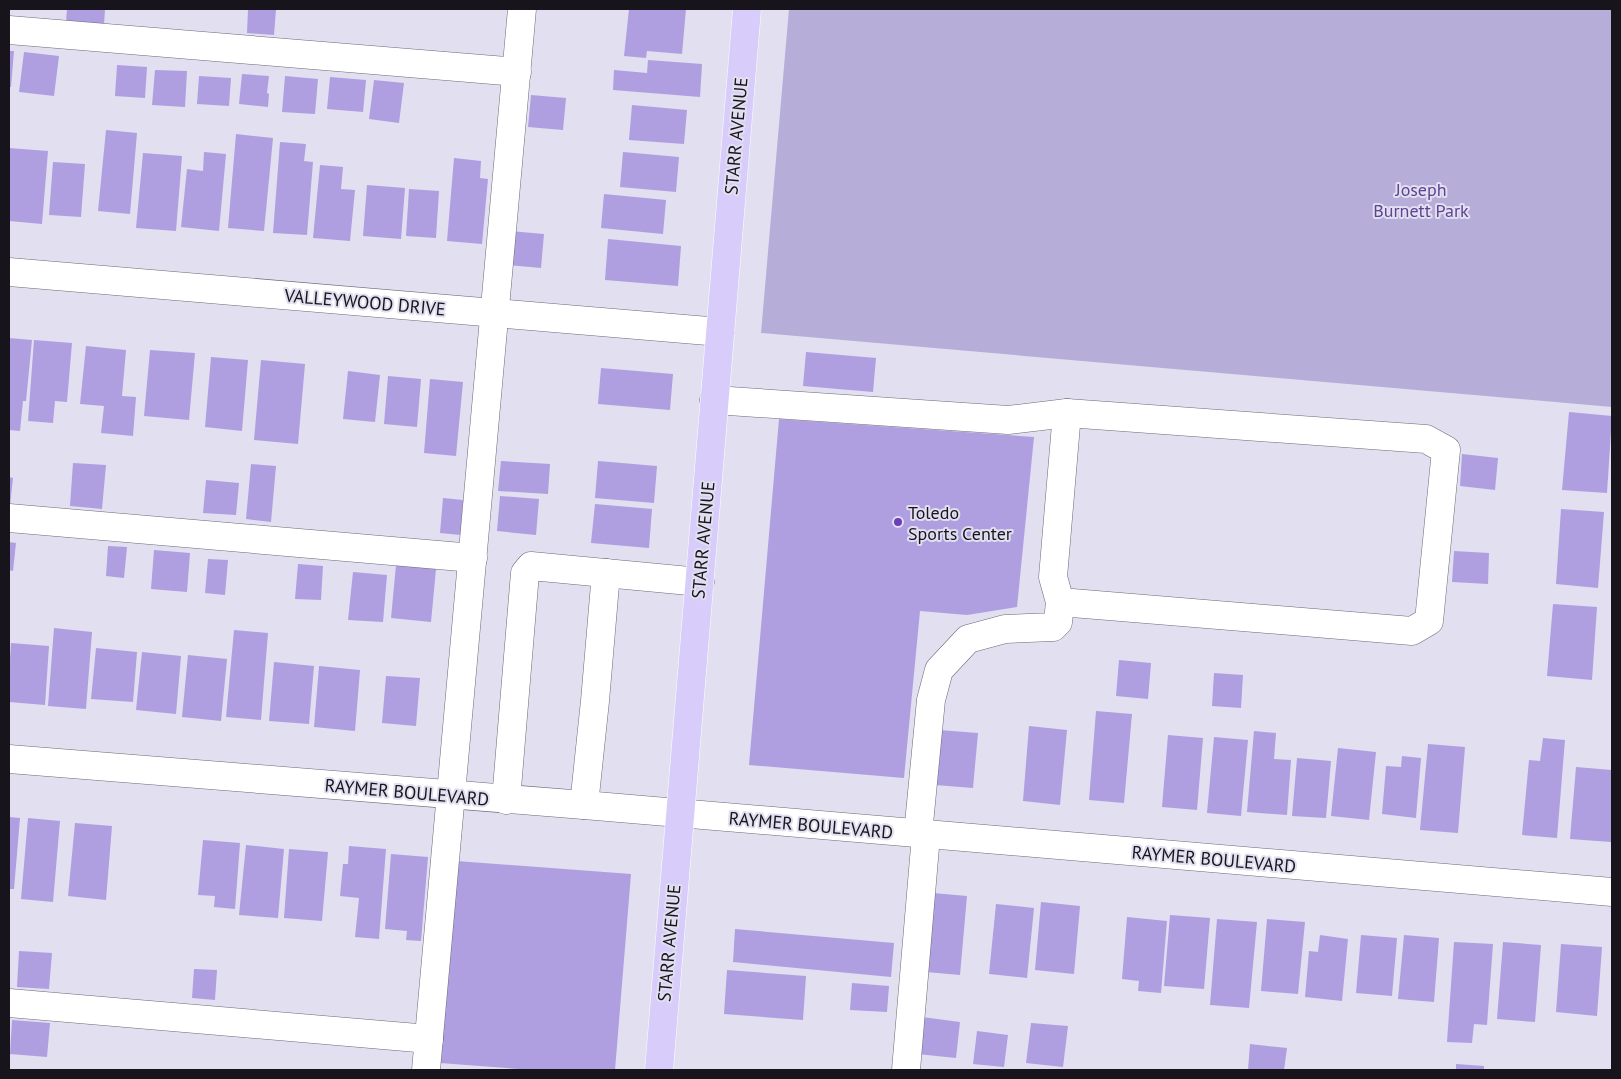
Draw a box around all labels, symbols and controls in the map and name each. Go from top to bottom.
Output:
street label: STARR AVENUE [719,76,753,196]
park label: Joseph Burnett Park [1373,178,1469,222]
street label: VALLEYWOOD DRIVE [283,283,446,320]
street label: STARR AVENUE [686,480,720,600]
place label: Toledo Sports Center [908,501,1012,545]
marker: Toledo Sports Center [892,516,904,528]
street label: RAYMER BOULEVARD [324,773,490,811]
street label: RAYMER BOULEVARD [728,806,894,844]
street label: RAYMER BOULEVARD [1131,840,1297,878]
street label: STARR AVENUE [652,883,686,1003]

